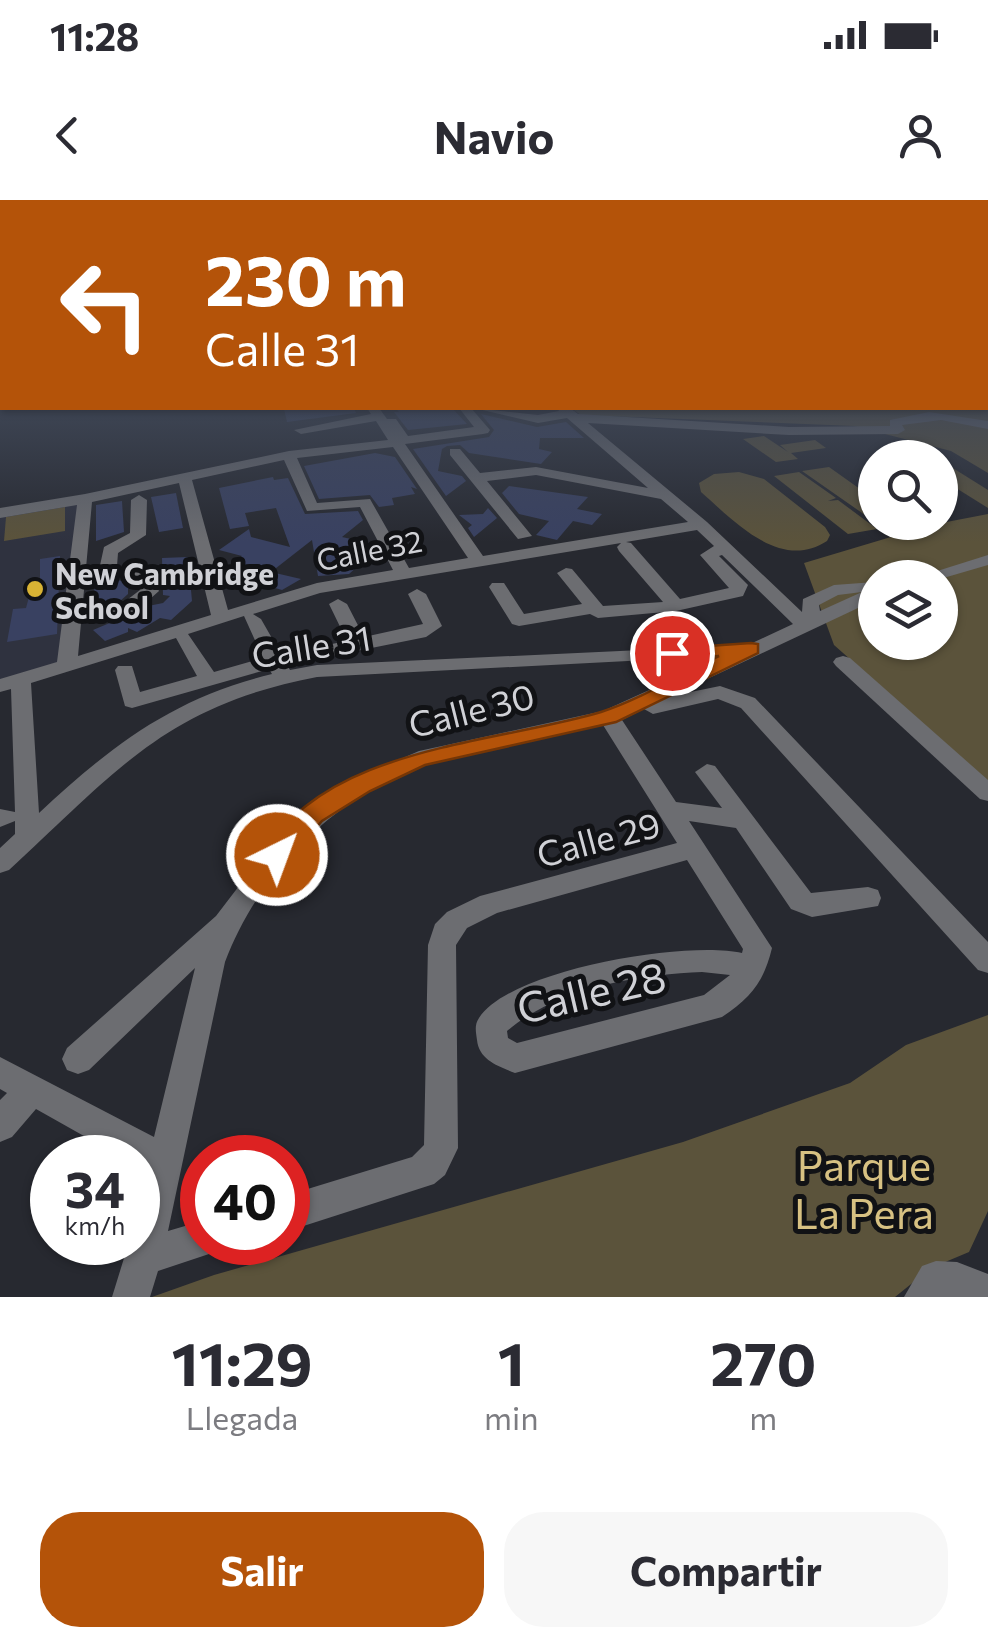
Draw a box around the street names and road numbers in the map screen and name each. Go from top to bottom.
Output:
street label: Calle 32 [313,521,425,577]
street label: Calle 31 [248,614,374,676]
street label: Calle 30 [404,673,538,745]
street label: Calle 29 [532,801,664,875]
street label: Calle 28 [512,949,670,1033]

